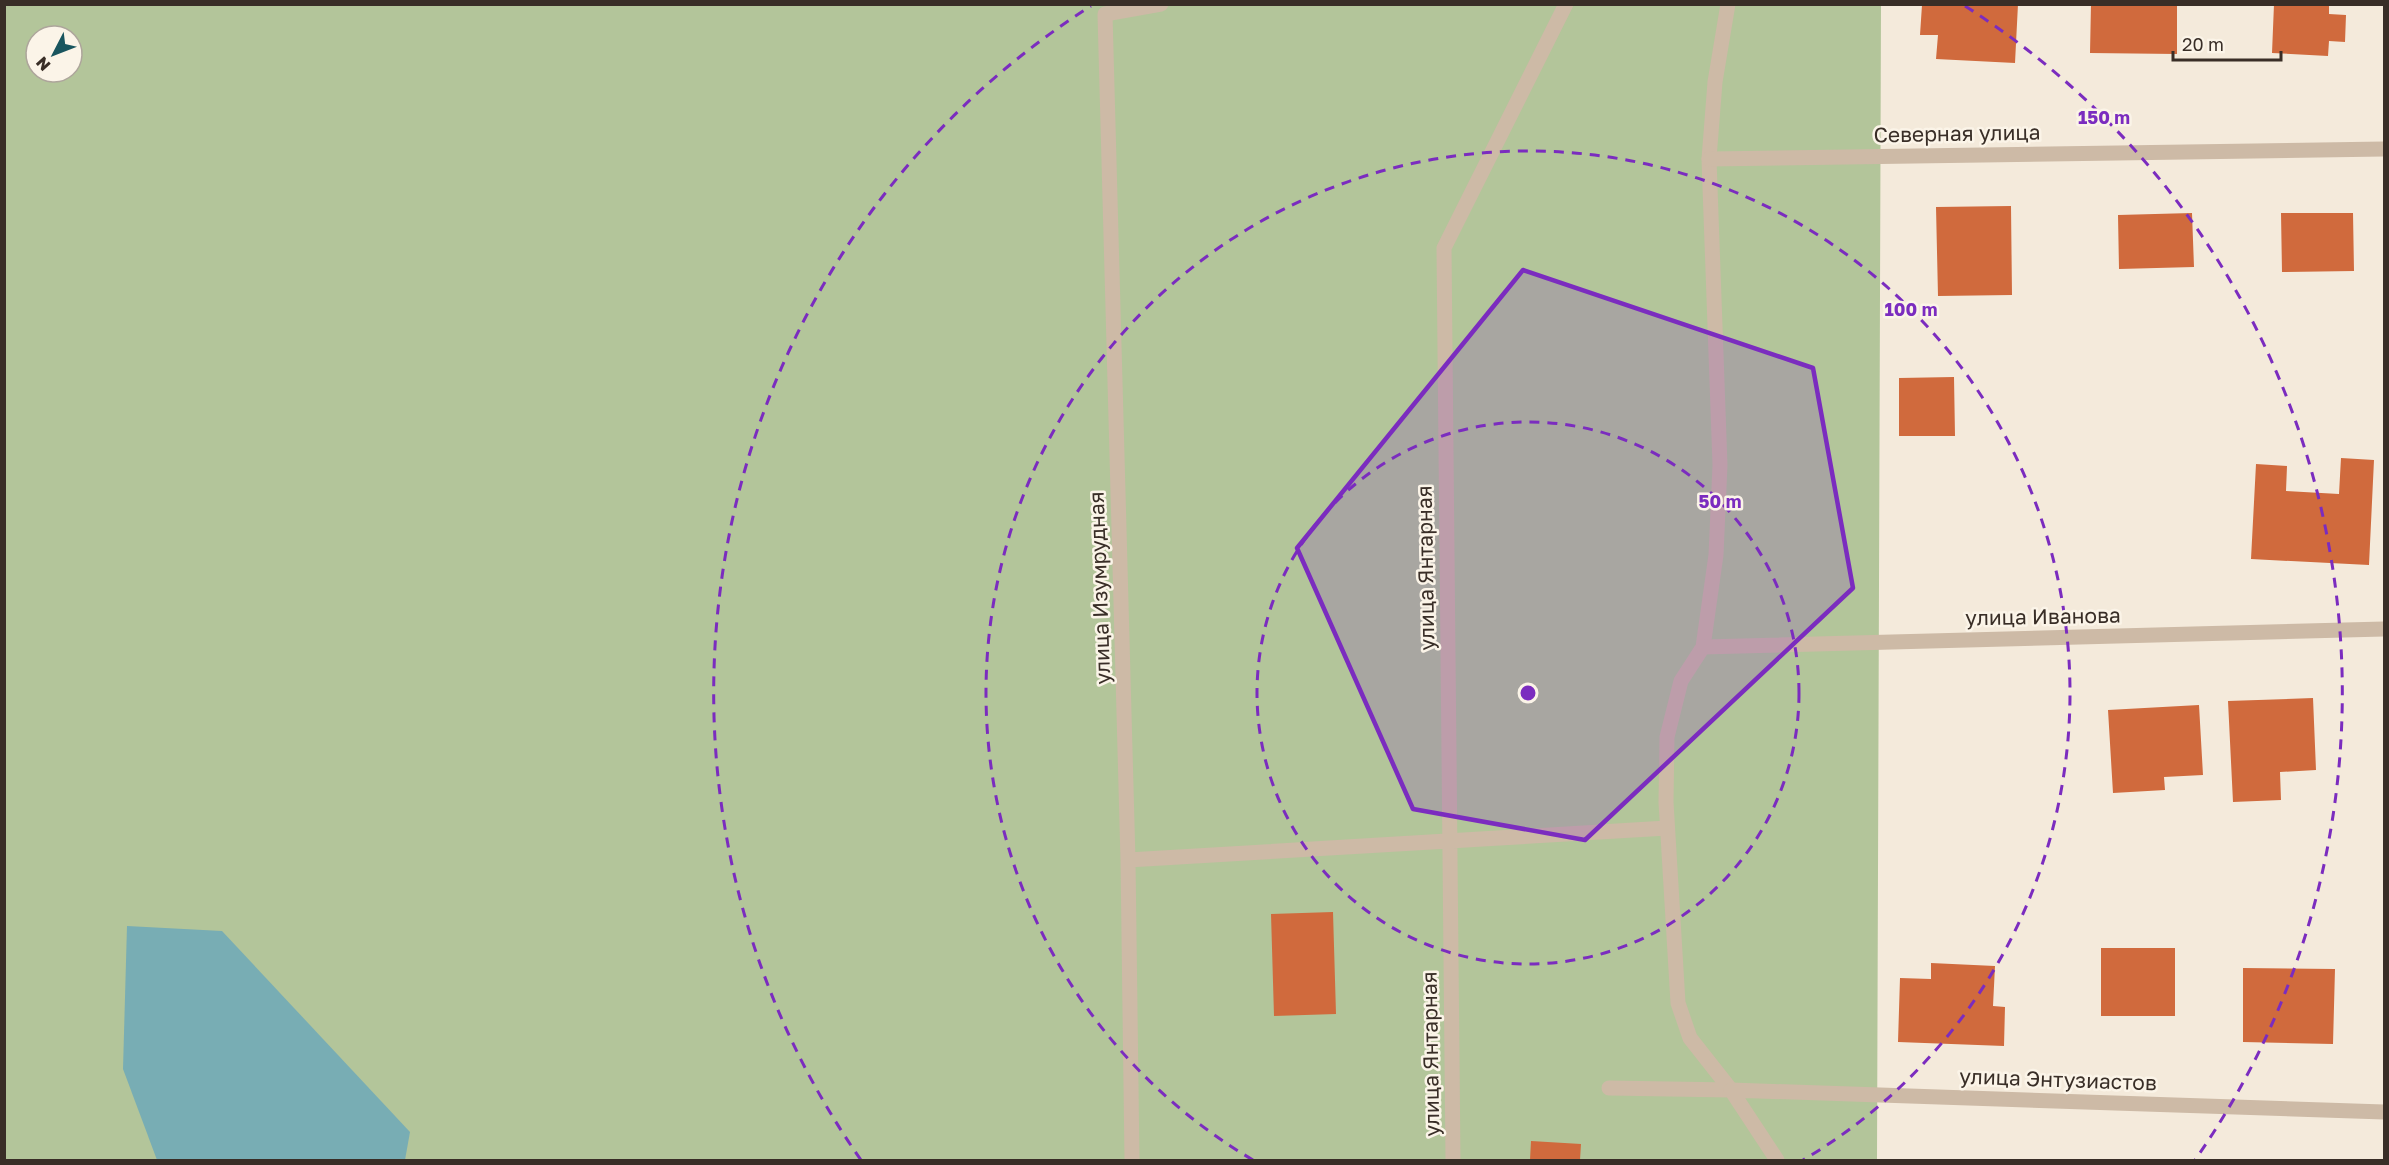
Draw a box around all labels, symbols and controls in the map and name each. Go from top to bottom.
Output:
north arrow [24,24,84,84]
scale bar [2173,24,2281,62]
text: 20 m [2182,33,2224,55]
text: N [31,53,54,75]
text: 150 m [2078,106,2130,128]
street label: Северная улица [1873,119,2041,147]
text: 100 m [1885,298,1937,320]
street label: улица Янтарная [1411,485,1439,651]
text: 50 m [1699,490,1741,512]
street label: улица Изумрудная [1083,491,1115,685]
street label: улица Иванова [1965,602,2121,630]
centre of rings [1518,683,1538,703]
street label: улица Янтарная [1416,971,1444,1137]
street label: улица Энтузиастов [1959,1063,2157,1095]

